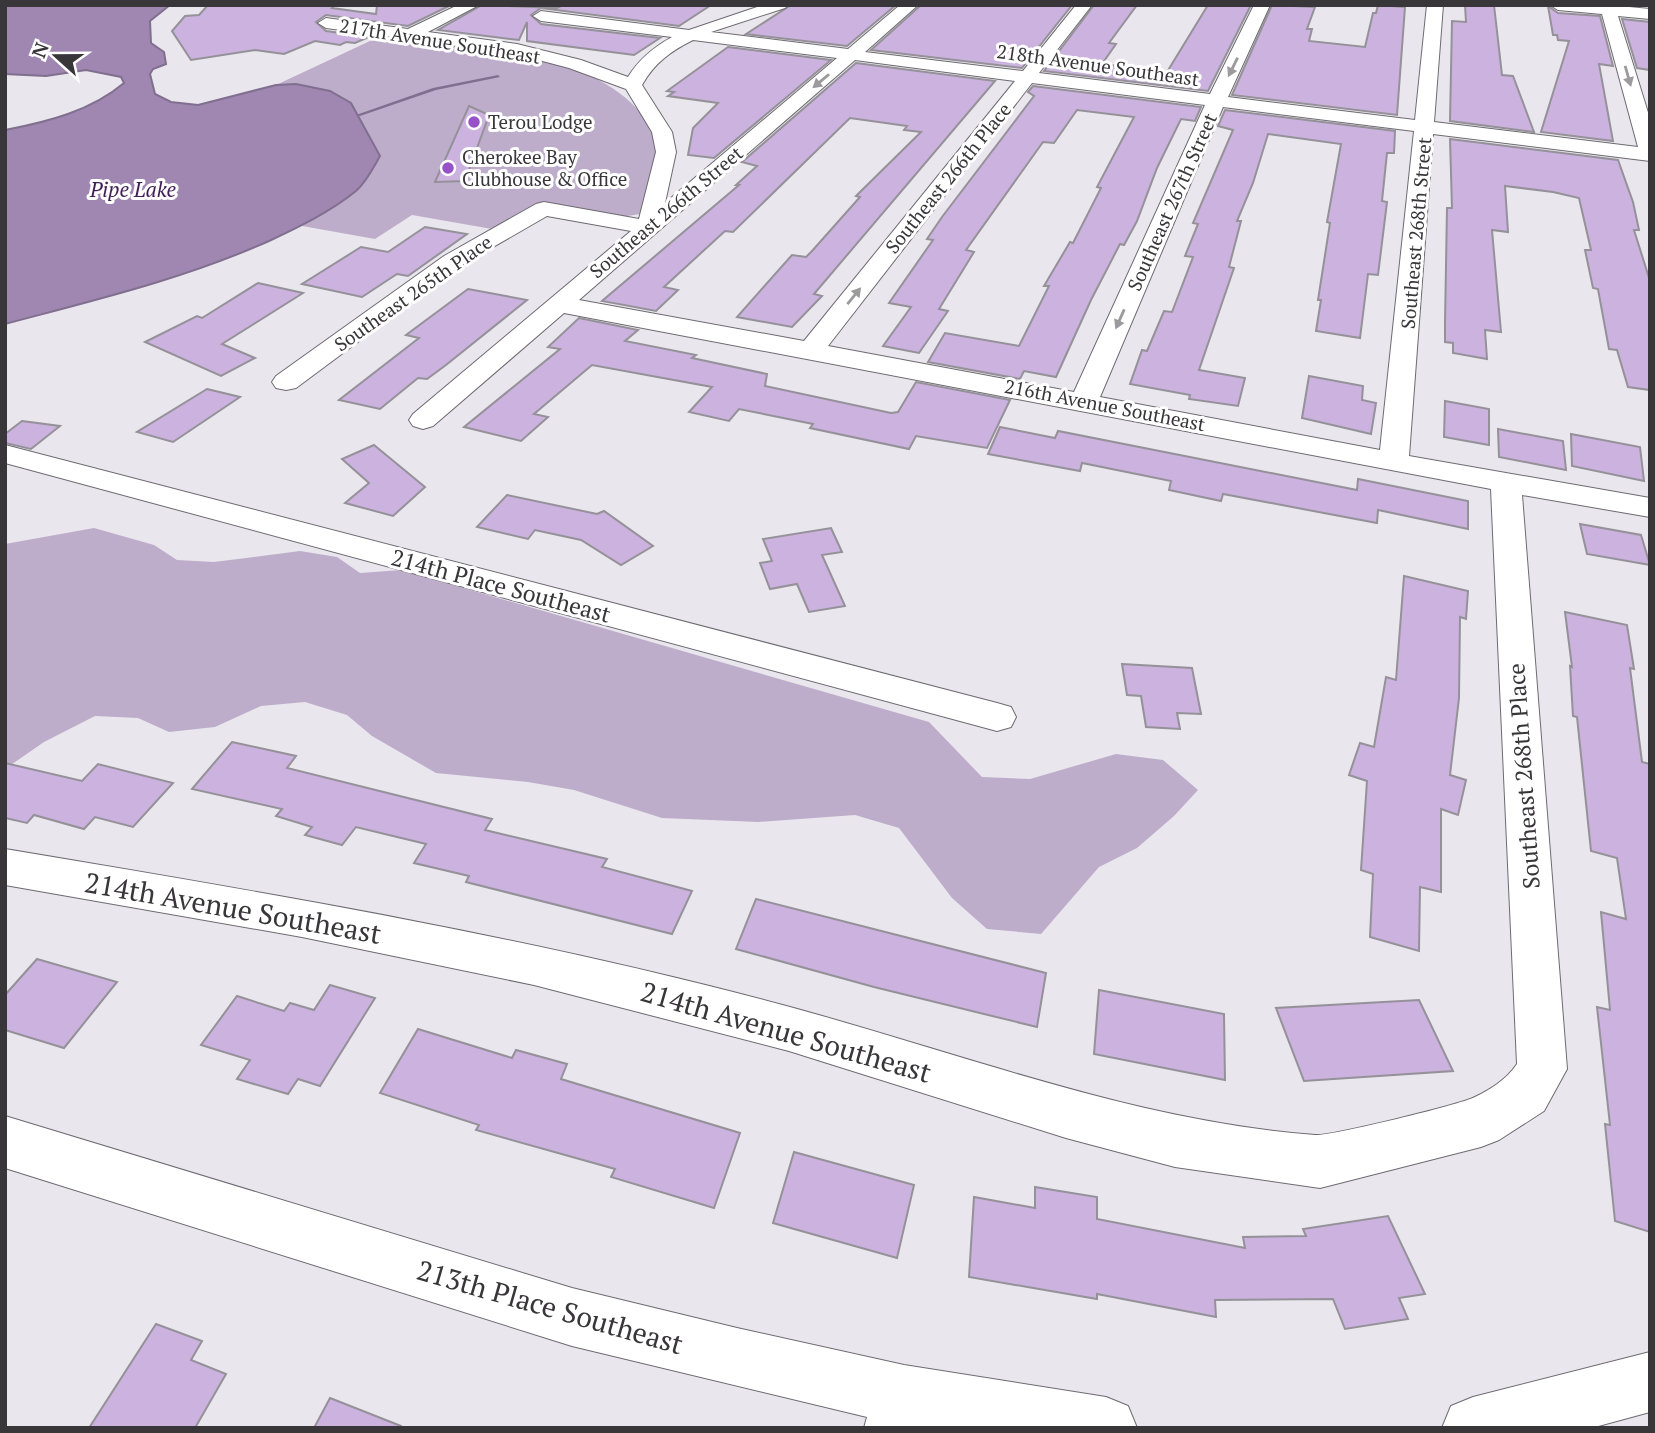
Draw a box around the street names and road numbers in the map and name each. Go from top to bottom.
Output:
street label: 217th Avenue Southeast [338,12,542,69]
street label: 218th Avenue Southeast [995,38,1201,91]
street label: Southeast 266th Place [879,97,1016,258]
street label: Southeast 267th Street [1121,109,1222,295]
street label: Southeast 268th Street [1395,136,1436,330]
street label: Southeast 266th Street [584,140,748,283]
street label: Southeast 265th Place [329,229,496,356]
street label: 216th Avenue Southeast [1003,373,1208,436]
street label: 214th Place Southeast [388,541,615,630]
street label: Southeast 268th Place [1500,662,1547,890]
street label: 214th Avenue Southeast [82,863,385,952]
street label: 214th Avenue Southeast [637,972,936,1091]
street label: 213th Place Southeast [413,1251,688,1362]

